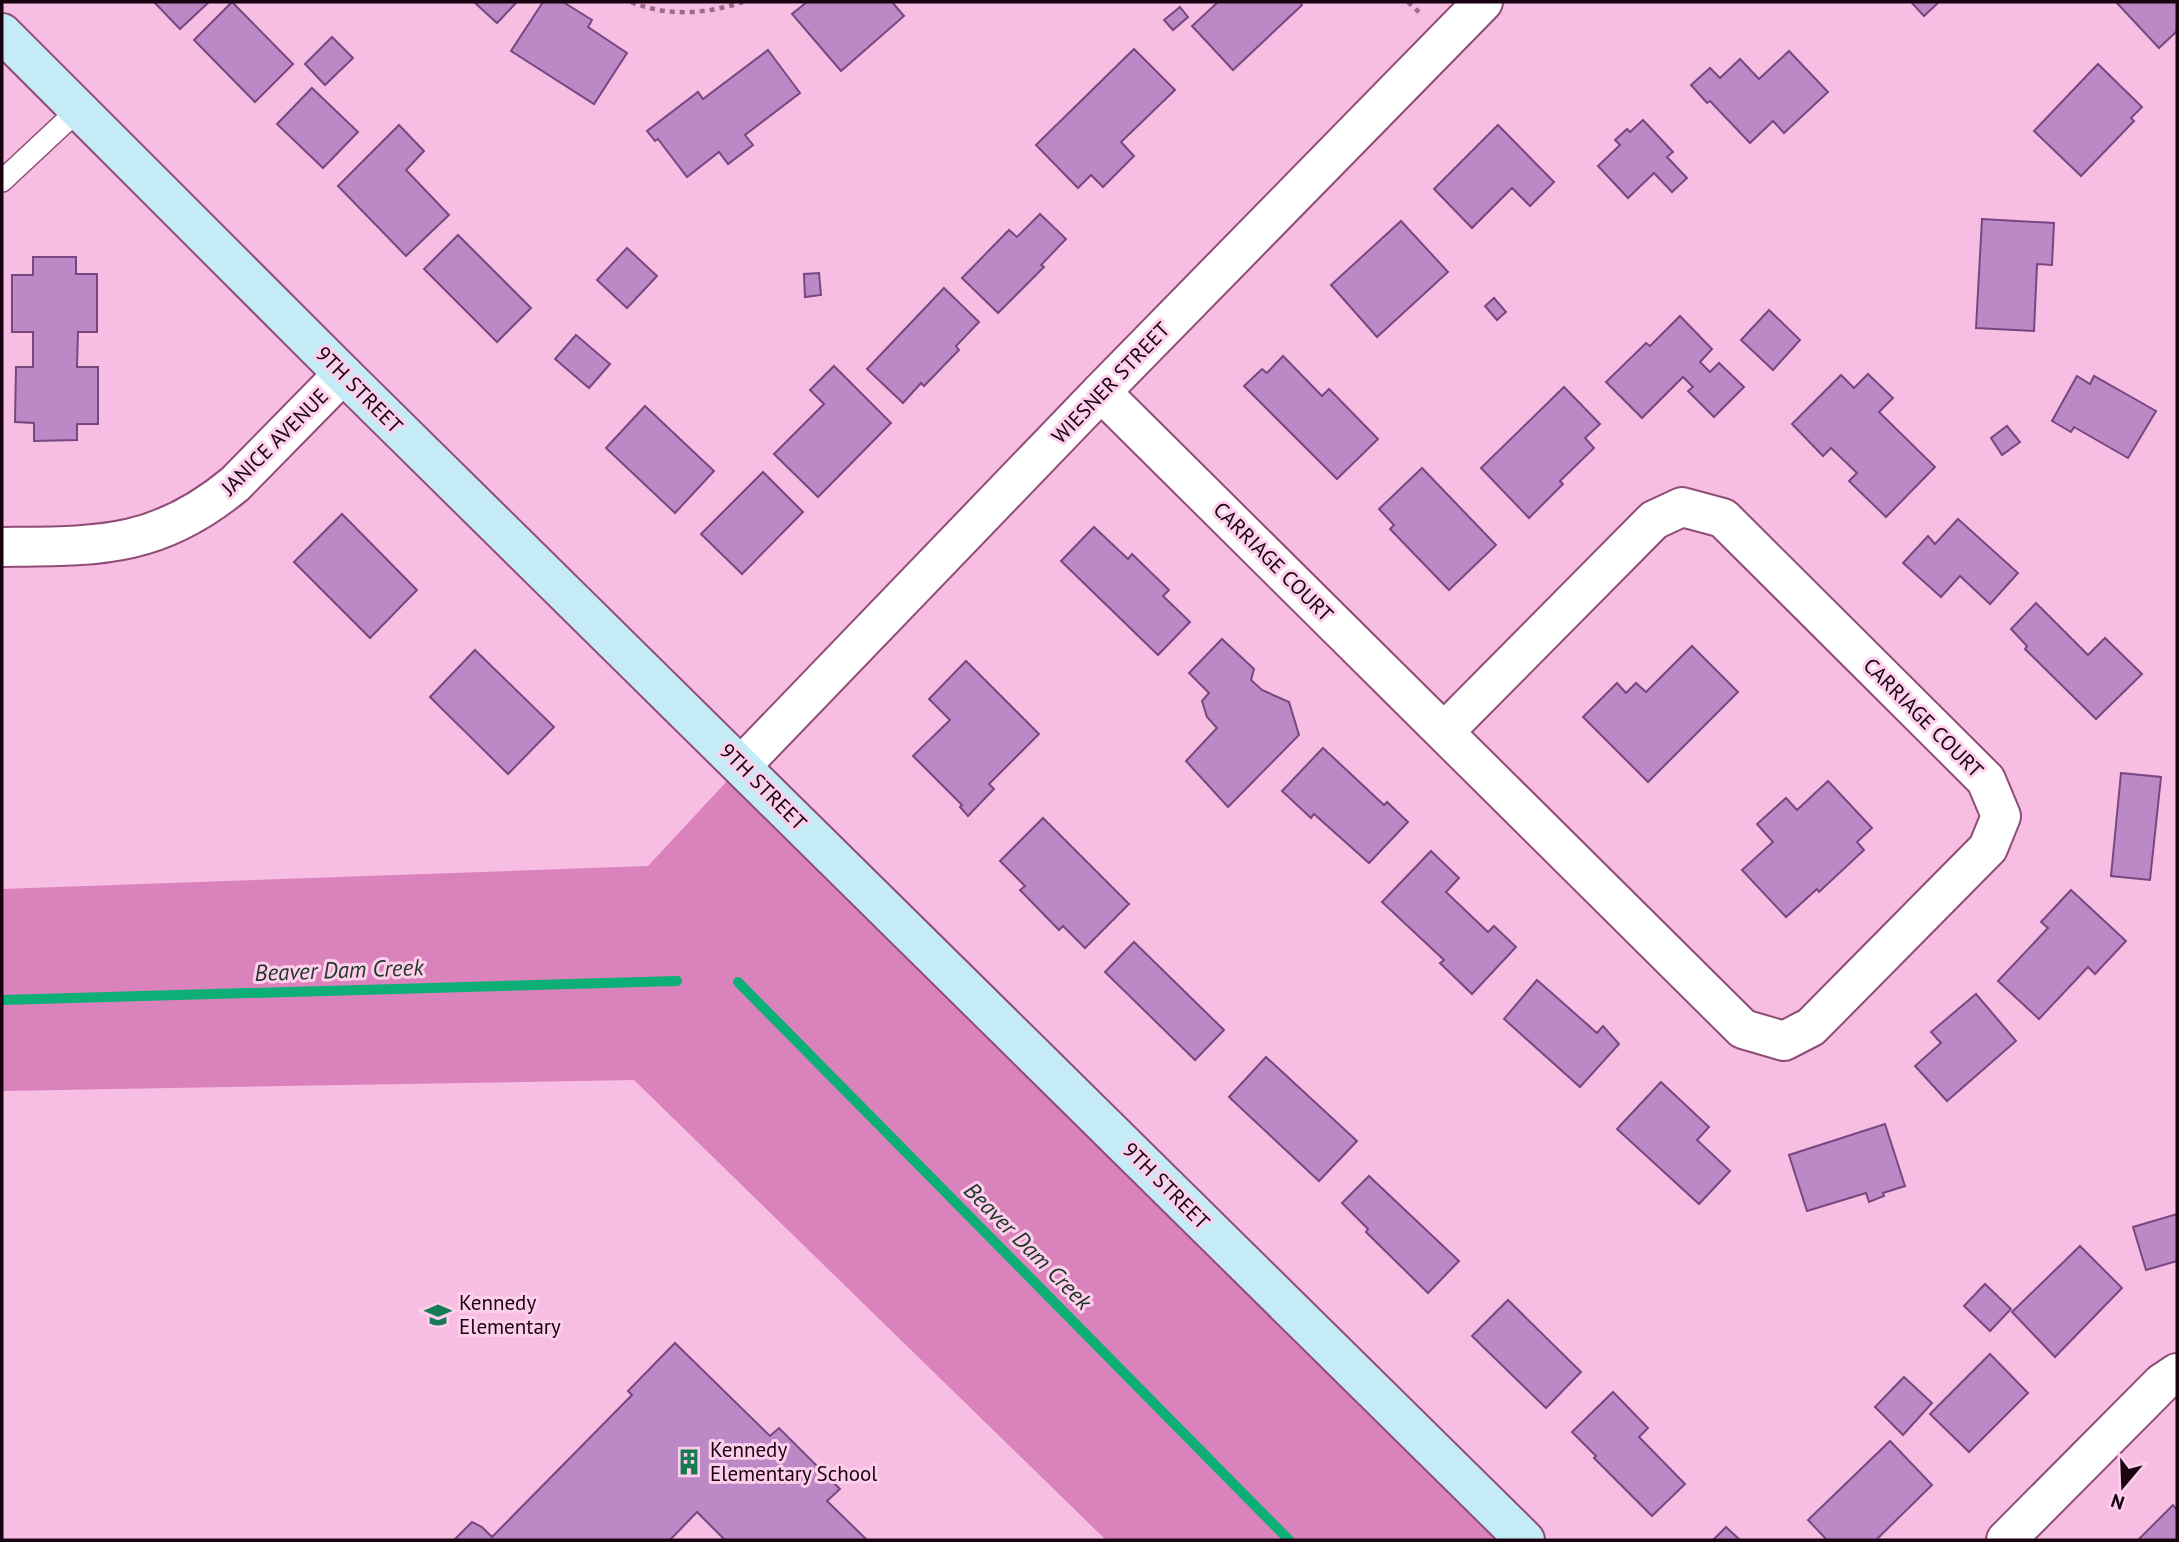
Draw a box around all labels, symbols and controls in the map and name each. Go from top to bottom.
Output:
street label: WIESNER STREET [1046,316,1176,449]
street label: 9TH STREET [310,340,409,439]
street label: JANICE AVENUE [215,382,334,502]
street label: CARRIAGE COURT [1208,496,1339,628]
street label: CARRIAGE COURT [1858,652,1989,784]
street label: 9TH STREET [714,737,813,836]
water label: Beaver Dam Creek [254,952,426,987]
street label: 9TH STREET [1117,1136,1216,1235]
water label: Beaver Dam Creek [958,1176,1100,1317]
place label: Kennedy Elementary [459,1289,561,1340]
school or university icon: Kennedy Elementary [423,1300,453,1330]
place label: Kennedy Elementary School [710,1436,877,1487]
building icon: Kennedy Elementary School [674,1447,704,1477]
north arrow [2088,1451,2158,1521]
text: N [2108,1489,2127,1515]

